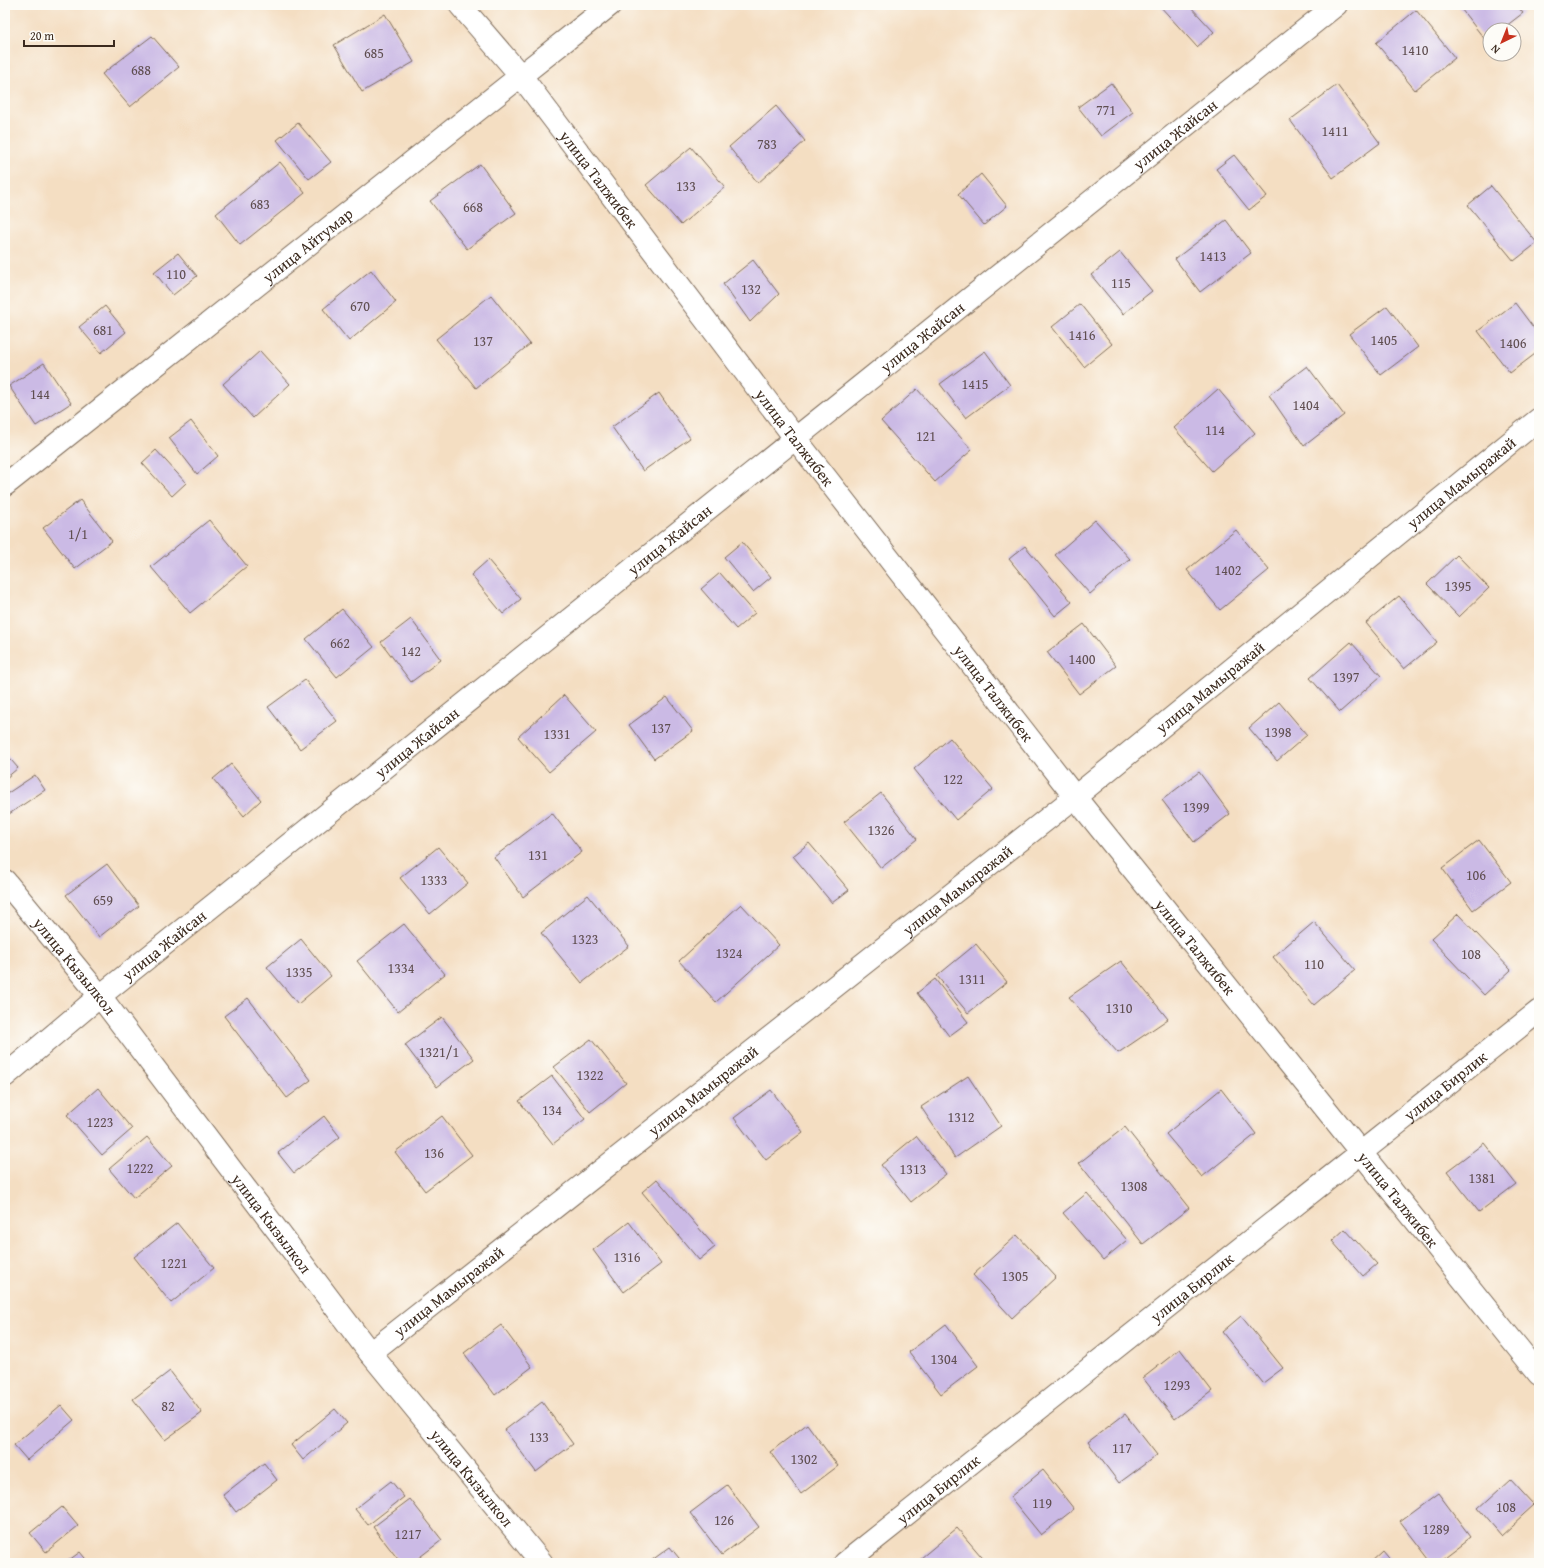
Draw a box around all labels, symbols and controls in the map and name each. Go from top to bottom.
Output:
scale bar [24,22,114,48]
north arrow [1482,22,1522,62]
text: 20 m [30,27,54,44]
house number: 1410 [1402,40,1429,60]
text: N [1487,41,1503,58]
house number: 685 [364,43,384,63]
house number: 688 [131,60,151,80]
street label: улица Жайсан [1127,93,1222,176]
house number: 771 [1096,100,1116,120]
house number: 1411 [1322,121,1348,141]
street label: улица Талжибек [553,124,644,234]
house number: 783 [757,134,777,154]
house number: 133 [676,176,696,196]
house number: 683 [250,194,270,214]
house number: 668 [463,197,483,217]
street label: улица Айтумар [256,201,358,289]
house number: 1413 [1200,246,1226,266]
house number: 110 [166,264,186,284]
house number: 115 [1111,273,1131,293]
house number: 132 [741,279,761,299]
house number: 670 [350,296,370,316]
street label: улица Жайсан [874,296,970,379]
house number: 681 [93,320,113,340]
house number: 1416 [1069,325,1096,345]
house number: 1405 [1371,330,1397,350]
house number: 137 [473,331,493,351]
house number: 1406 [1500,333,1527,353]
house number: 1415 [962,374,988,394]
street label: улица Талжибек [749,383,841,492]
house number: 144 [30,384,50,404]
house number: 1404 [1293,395,1320,415]
house number: 114 [1205,420,1225,440]
house number: 121 [916,426,936,446]
street label: улица Мамыражай [1401,430,1521,535]
street label: улица Жайсан [621,498,717,581]
house number: 1/1 [68,524,88,544]
house number: 1402 [1215,560,1241,580]
house number: 1395 [1445,576,1471,596]
house number: 662 [330,633,350,653]
street label: улица Мамыражай [1149,635,1270,739]
street label: улица Талжибек [948,639,1040,747]
house number: 142 [401,641,421,661]
house number: 1400 [1069,649,1096,669]
house number: 1397 [1333,667,1360,687]
street label: улица Жайсан [368,701,464,784]
house number: 137 [651,718,671,738]
house number: 1398 [1265,722,1292,742]
house number: 1331 [544,724,570,744]
house number: 122 [943,769,963,789]
house number: 1399 [1183,797,1210,817]
house number: 1326 [868,820,895,840]
street label: улица Мамыражай [896,838,1018,942]
house number: 131 [528,845,548,865]
house number: 106 [1466,865,1486,885]
house number: 1333 [421,870,447,890]
house number: 659 [93,890,113,910]
street label: улица Талжибек [1149,893,1242,1000]
street label: улица Жайсан [116,904,211,987]
street label: улица Кызылкол [27,911,122,1020]
house number: 1323 [572,929,598,949]
house number: 1324 [716,943,743,963]
house number: 108 [1461,944,1481,964]
house number: 110 [1304,954,1324,974]
house number: 1334 [388,958,415,978]
house number: 1335 [286,962,312,982]
house number: 1311 [959,969,985,989]
house number: 1310 [1106,998,1133,1018]
street label: улица Мамыражай [642,1039,764,1142]
house number: 1321/1 [419,1042,459,1062]
street label: улица Бирлик [1398,1044,1493,1127]
house number: 1322 [577,1065,603,1085]
house number: 134 [542,1100,562,1120]
house number: 1312 [948,1107,974,1127]
house number: 1223 [87,1112,113,1132]
house number: 136 [424,1143,444,1163]
street label: улица Талжибек [1352,1145,1445,1253]
house number: 1222 [127,1158,153,1178]
house number: 1313 [900,1159,926,1179]
street label: улица Кызылкол [225,1167,318,1278]
house number: 1381 [1469,1168,1495,1188]
house number: 1308 [1121,1176,1148,1196]
street label: улица Мамыражай [387,1240,509,1343]
street label: улица Бирлик [1144,1246,1239,1329]
house number: 1316 [614,1247,641,1267]
house number: 1221 [161,1253,187,1273]
house number: 1305 [1002,1266,1028,1286]
house number: 1304 [931,1349,958,1369]
house number: 1293 [1164,1375,1190,1395]
house number: 82 [161,1396,175,1416]
street label: улица Кызылкол [424,1423,520,1532]
house number: 133 [529,1427,549,1447]
house number: 117 [1112,1438,1132,1458]
street label: улица Бирлик [890,1448,985,1530]
house number: 1302 [791,1449,817,1469]
house number: 119 [1032,1493,1052,1513]
house number: 108 [1496,1497,1516,1517]
house number: 126 [714,1510,734,1530]
house number: 1289 [1423,1519,1450,1539]
house number: 1217 [395,1524,422,1544]

